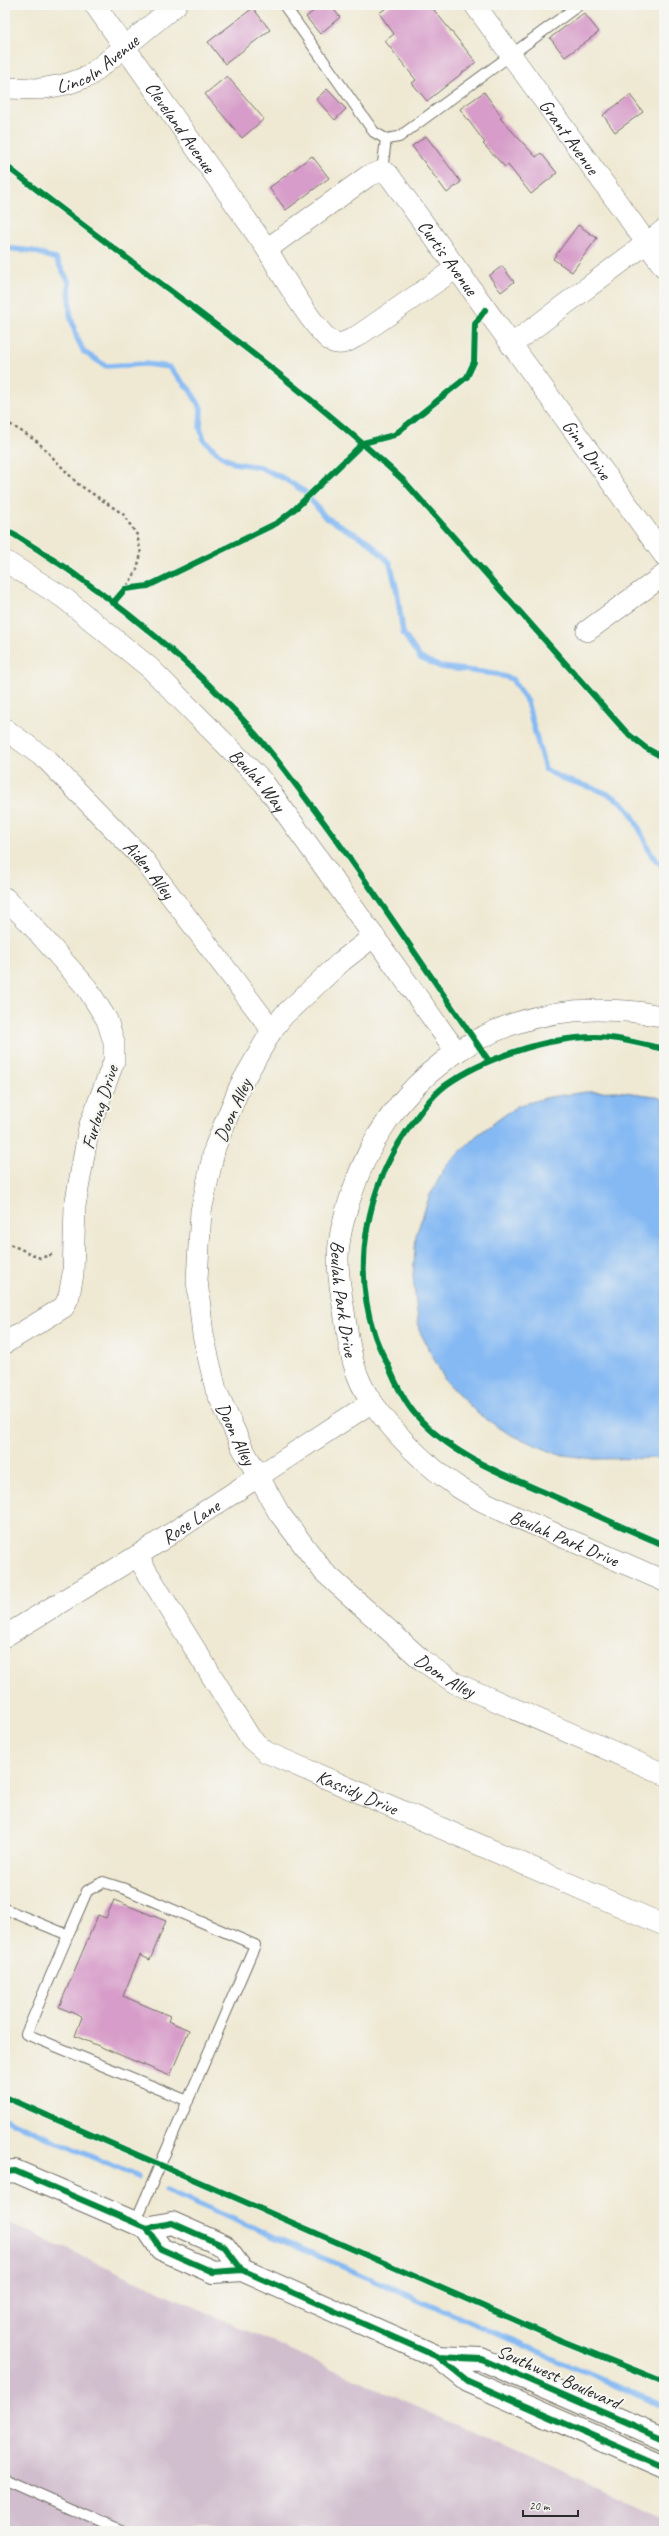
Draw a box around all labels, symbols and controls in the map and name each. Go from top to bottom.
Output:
street label: Lincoln Avenue [55,28,145,99]
street label: Cleveland Avenue [140,77,222,179]
street label: Grant Avenue [534,94,605,181]
street label: Curtis Avenue [412,215,484,302]
street label: Ginn Drive [557,415,617,486]
street label: Beulah Way [224,744,292,817]
street label: Aiden Alley [118,835,181,905]
street label: Furlong Drive [76,1061,125,1152]
street label: Doon Alley [208,1074,258,1146]
street label: Beulah Park Drive [325,1240,363,1361]
street label: Doon Alley [210,1399,261,1471]
street label: Rose Lane [157,1493,226,1550]
street label: Beulah Park Drive [506,1505,624,1573]
street label: Doon Alley [409,1648,480,1704]
street label: Kassidy Drive [313,1764,403,1821]
street label: Southwest Boulevard [493,2339,626,2416]
scale bar [523,2492,578,2518]
text: 20 m [529,2498,551,2514]

